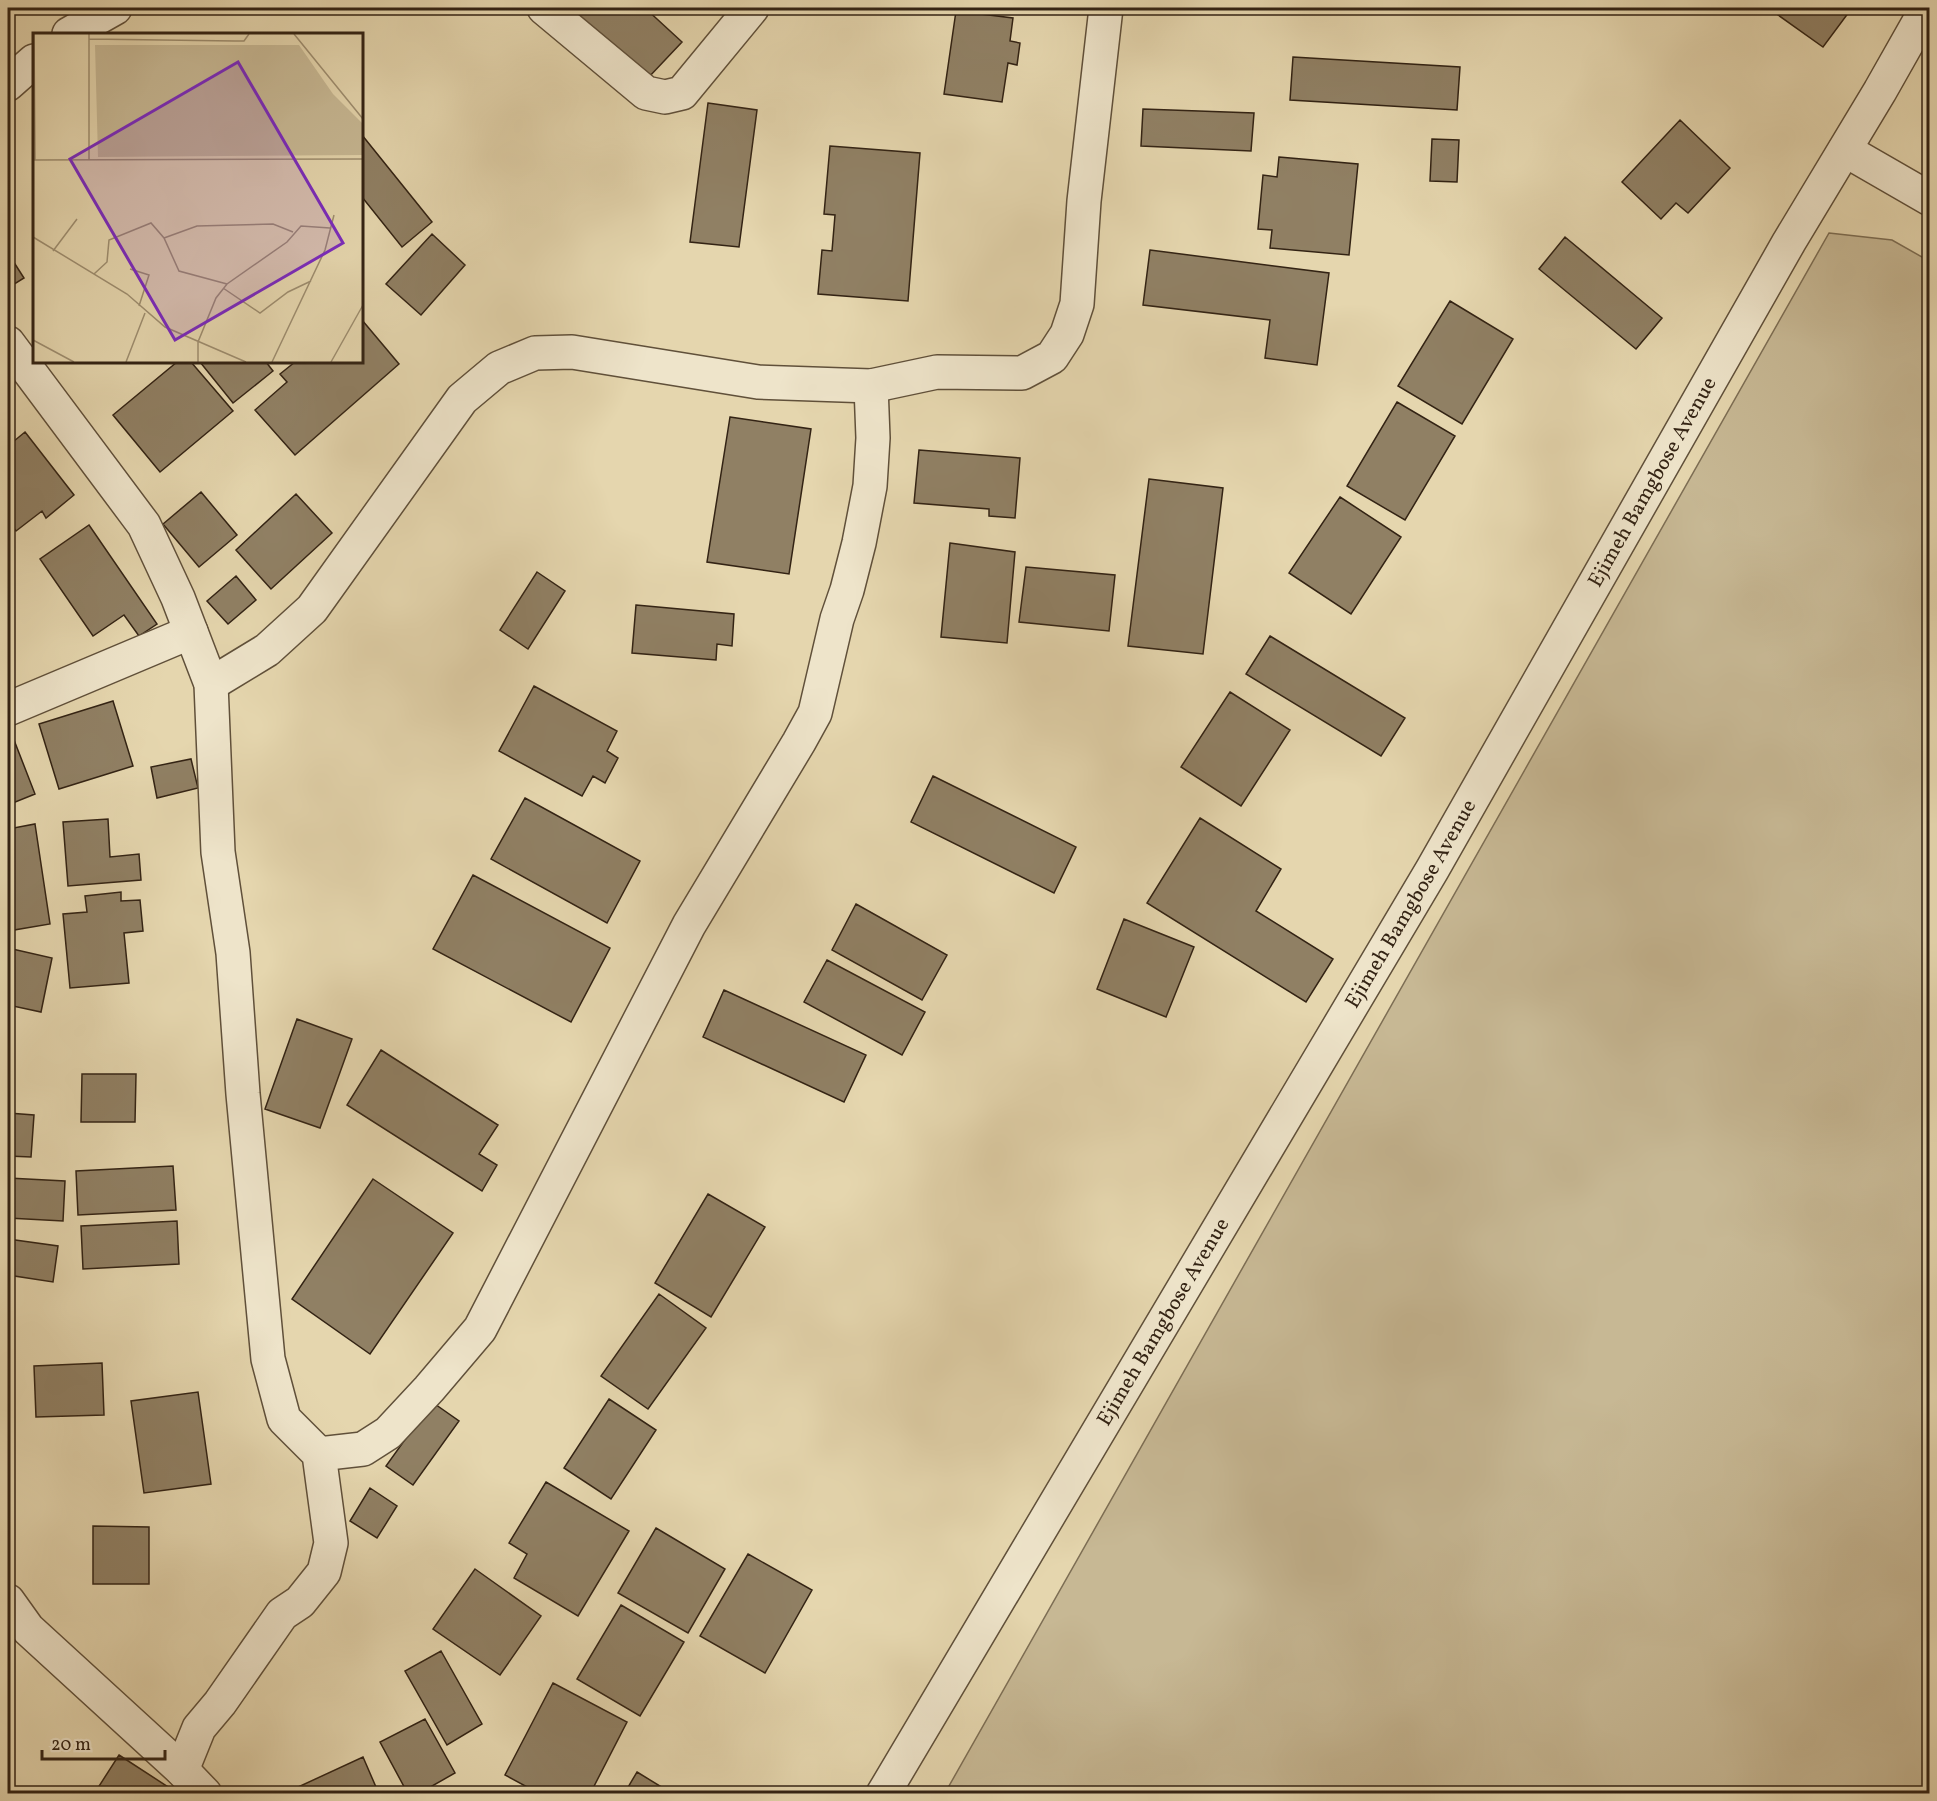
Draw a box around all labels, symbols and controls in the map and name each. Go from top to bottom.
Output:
inset map [33,33,363,363]
street label: Ejimeh Bamgbose Avenue [1581,372,1724,593]
street label: Ejimeh Bamgbose Avenue [1338,794,1484,1014]
street label: Ejimeh Bamgbose Avenue [1090,1212,1237,1432]
scale bar [42,1723,165,1761]
text: 20 m [51,1733,91,1758]

